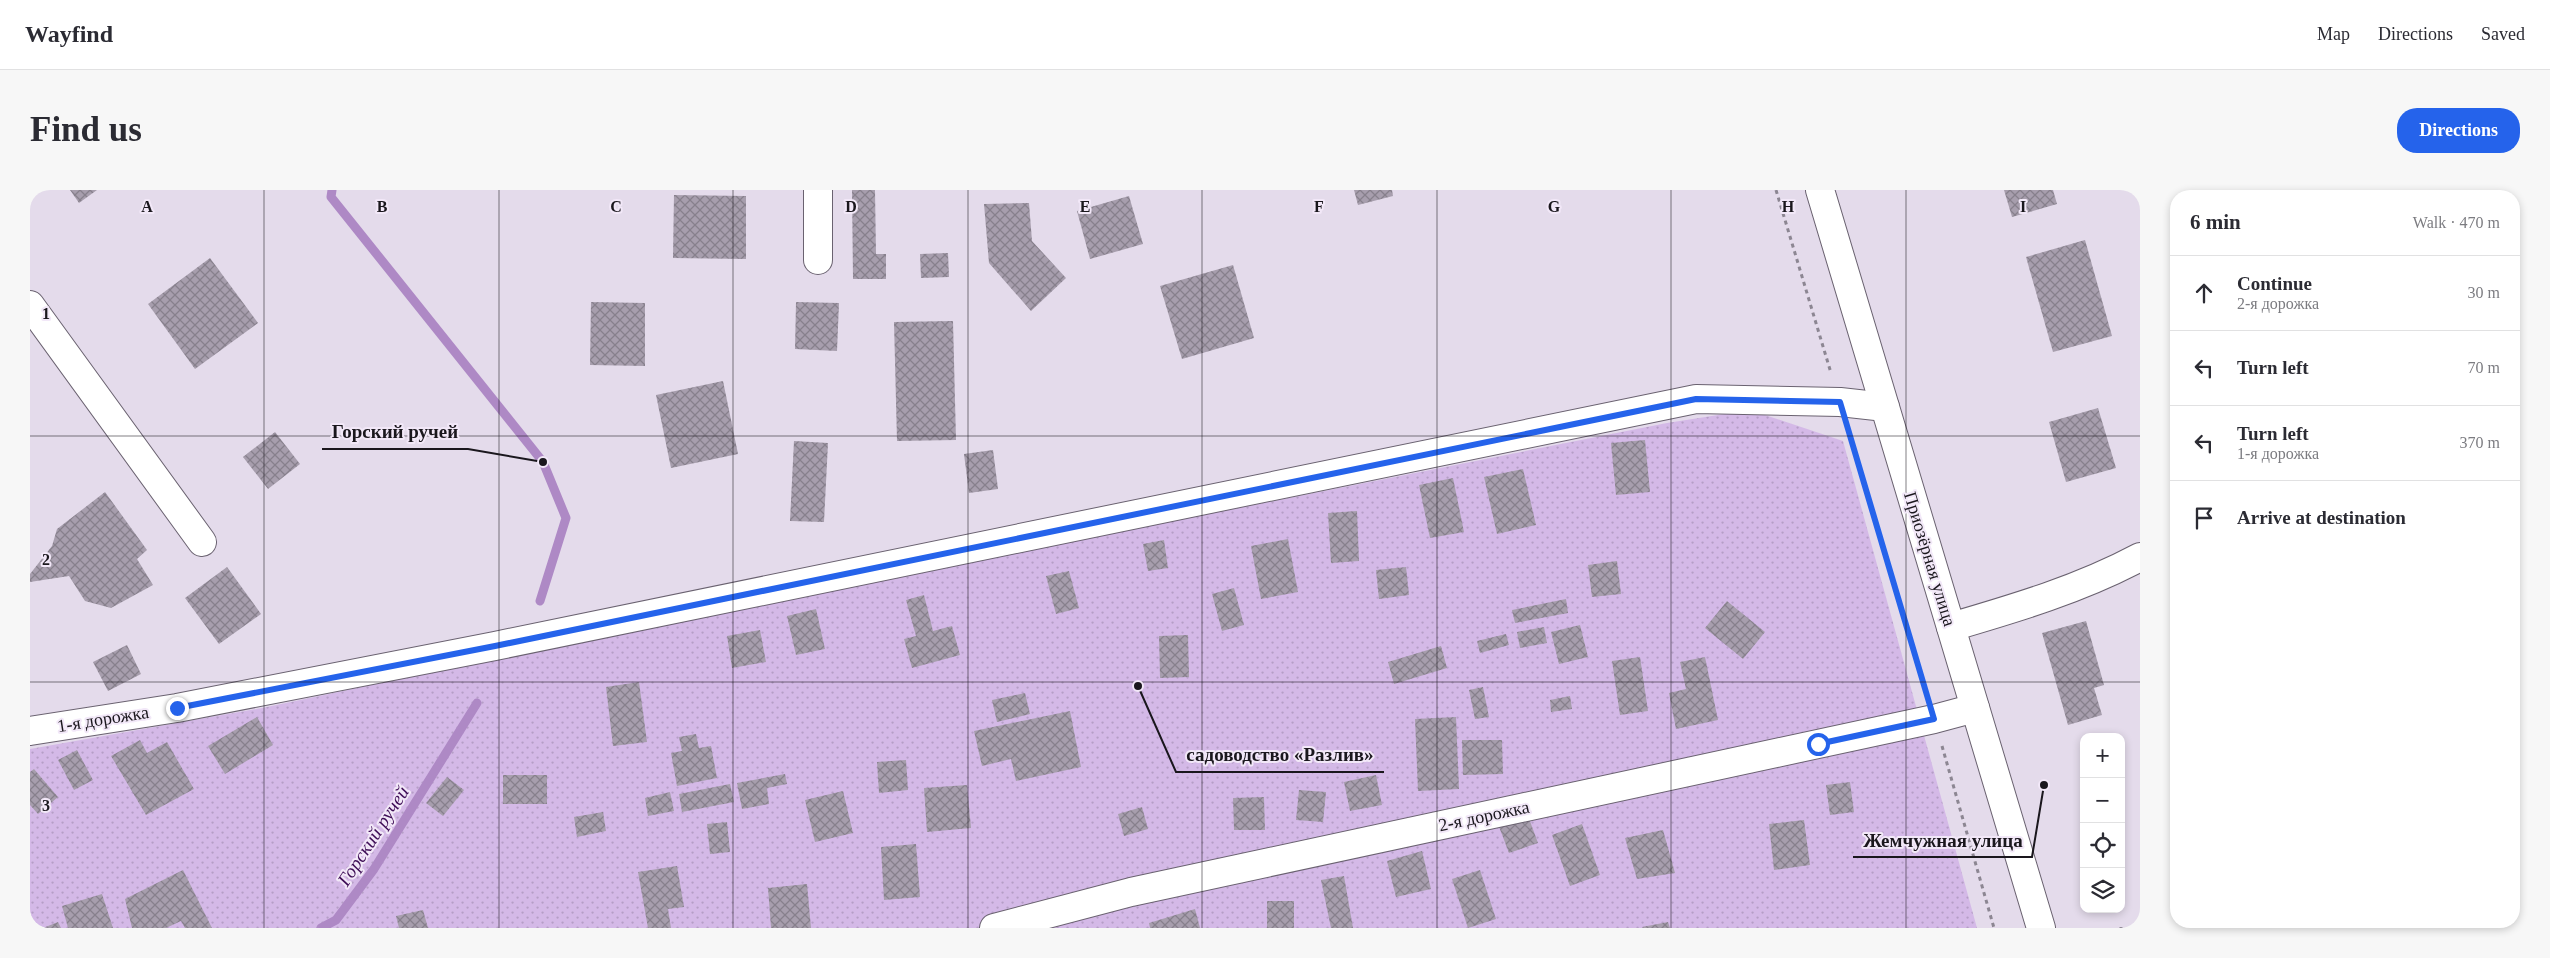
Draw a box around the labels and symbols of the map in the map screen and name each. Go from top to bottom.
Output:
text: A [141,198,153,215]
text: B [377,198,388,215]
text: C [610,198,622,215]
text: D [845,198,857,215]
text: E [1080,198,1090,215]
text: F [1314,198,1324,215]
text: G [1548,198,1561,215]
text: H [1782,198,1795,215]
text: I [2020,198,2026,215]
text: 1 [42,305,50,322]
callout: Горский ручей [322,415,468,449]
text: Горский ручей [332,421,458,442]
street label: Приозёрная улица [1900,489,1960,629]
text: 2 [42,551,50,568]
route end [166,697,189,720]
street label: 1-я дорожка [56,702,150,736]
route start [1807,733,1830,756]
callout: садоводство «Разлив» [1176,738,1384,772]
text: садоводство «Разлив» [1186,744,1374,765]
water label: Горский ручей [332,782,413,891]
text: 3 [42,797,50,814]
street label: 2-я дорожка [1437,797,1531,835]
callout: Жемчужная улица [1853,823,2032,857]
text: Жемчужная улица [1863,830,2023,851]

